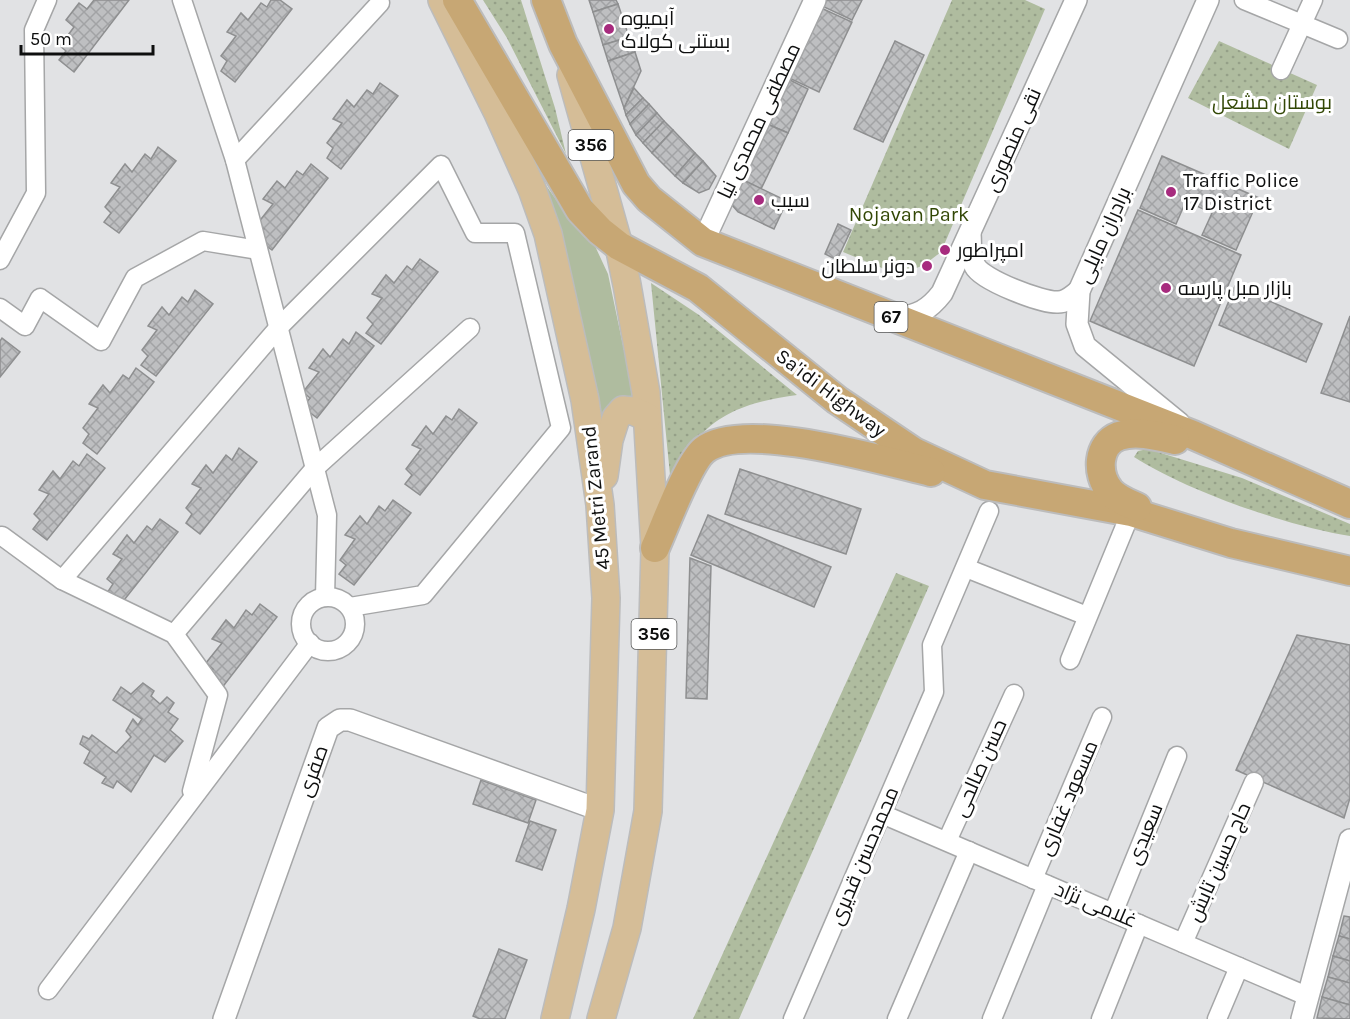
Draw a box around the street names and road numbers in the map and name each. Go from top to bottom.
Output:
street label: مصطفی محمدی نیا [713,40,806,203]
street label: نقی منصوری [980,85,1047,196]
road number: 356 [568,130,614,160]
street label: برادران مایلی [1073,183,1136,287]
road number: 67 [874,302,908,332]
street label: Sa'idi Highway [771,344,891,442]
street label: 45 Metri Zarand [577,425,615,571]
road number: 356 [632,619,676,649]
street label: حسن صالحی [948,716,1013,821]
street label: مسعود غفاری [1033,737,1103,859]
street label: صفری [293,742,334,800]
street label: محمدحسن قدیری [825,783,904,929]
street label: حاج حسین تابش [1183,799,1257,926]
street label: سعيدی [1122,800,1169,868]
street label: غلامی نژاد [1051,877,1140,933]

